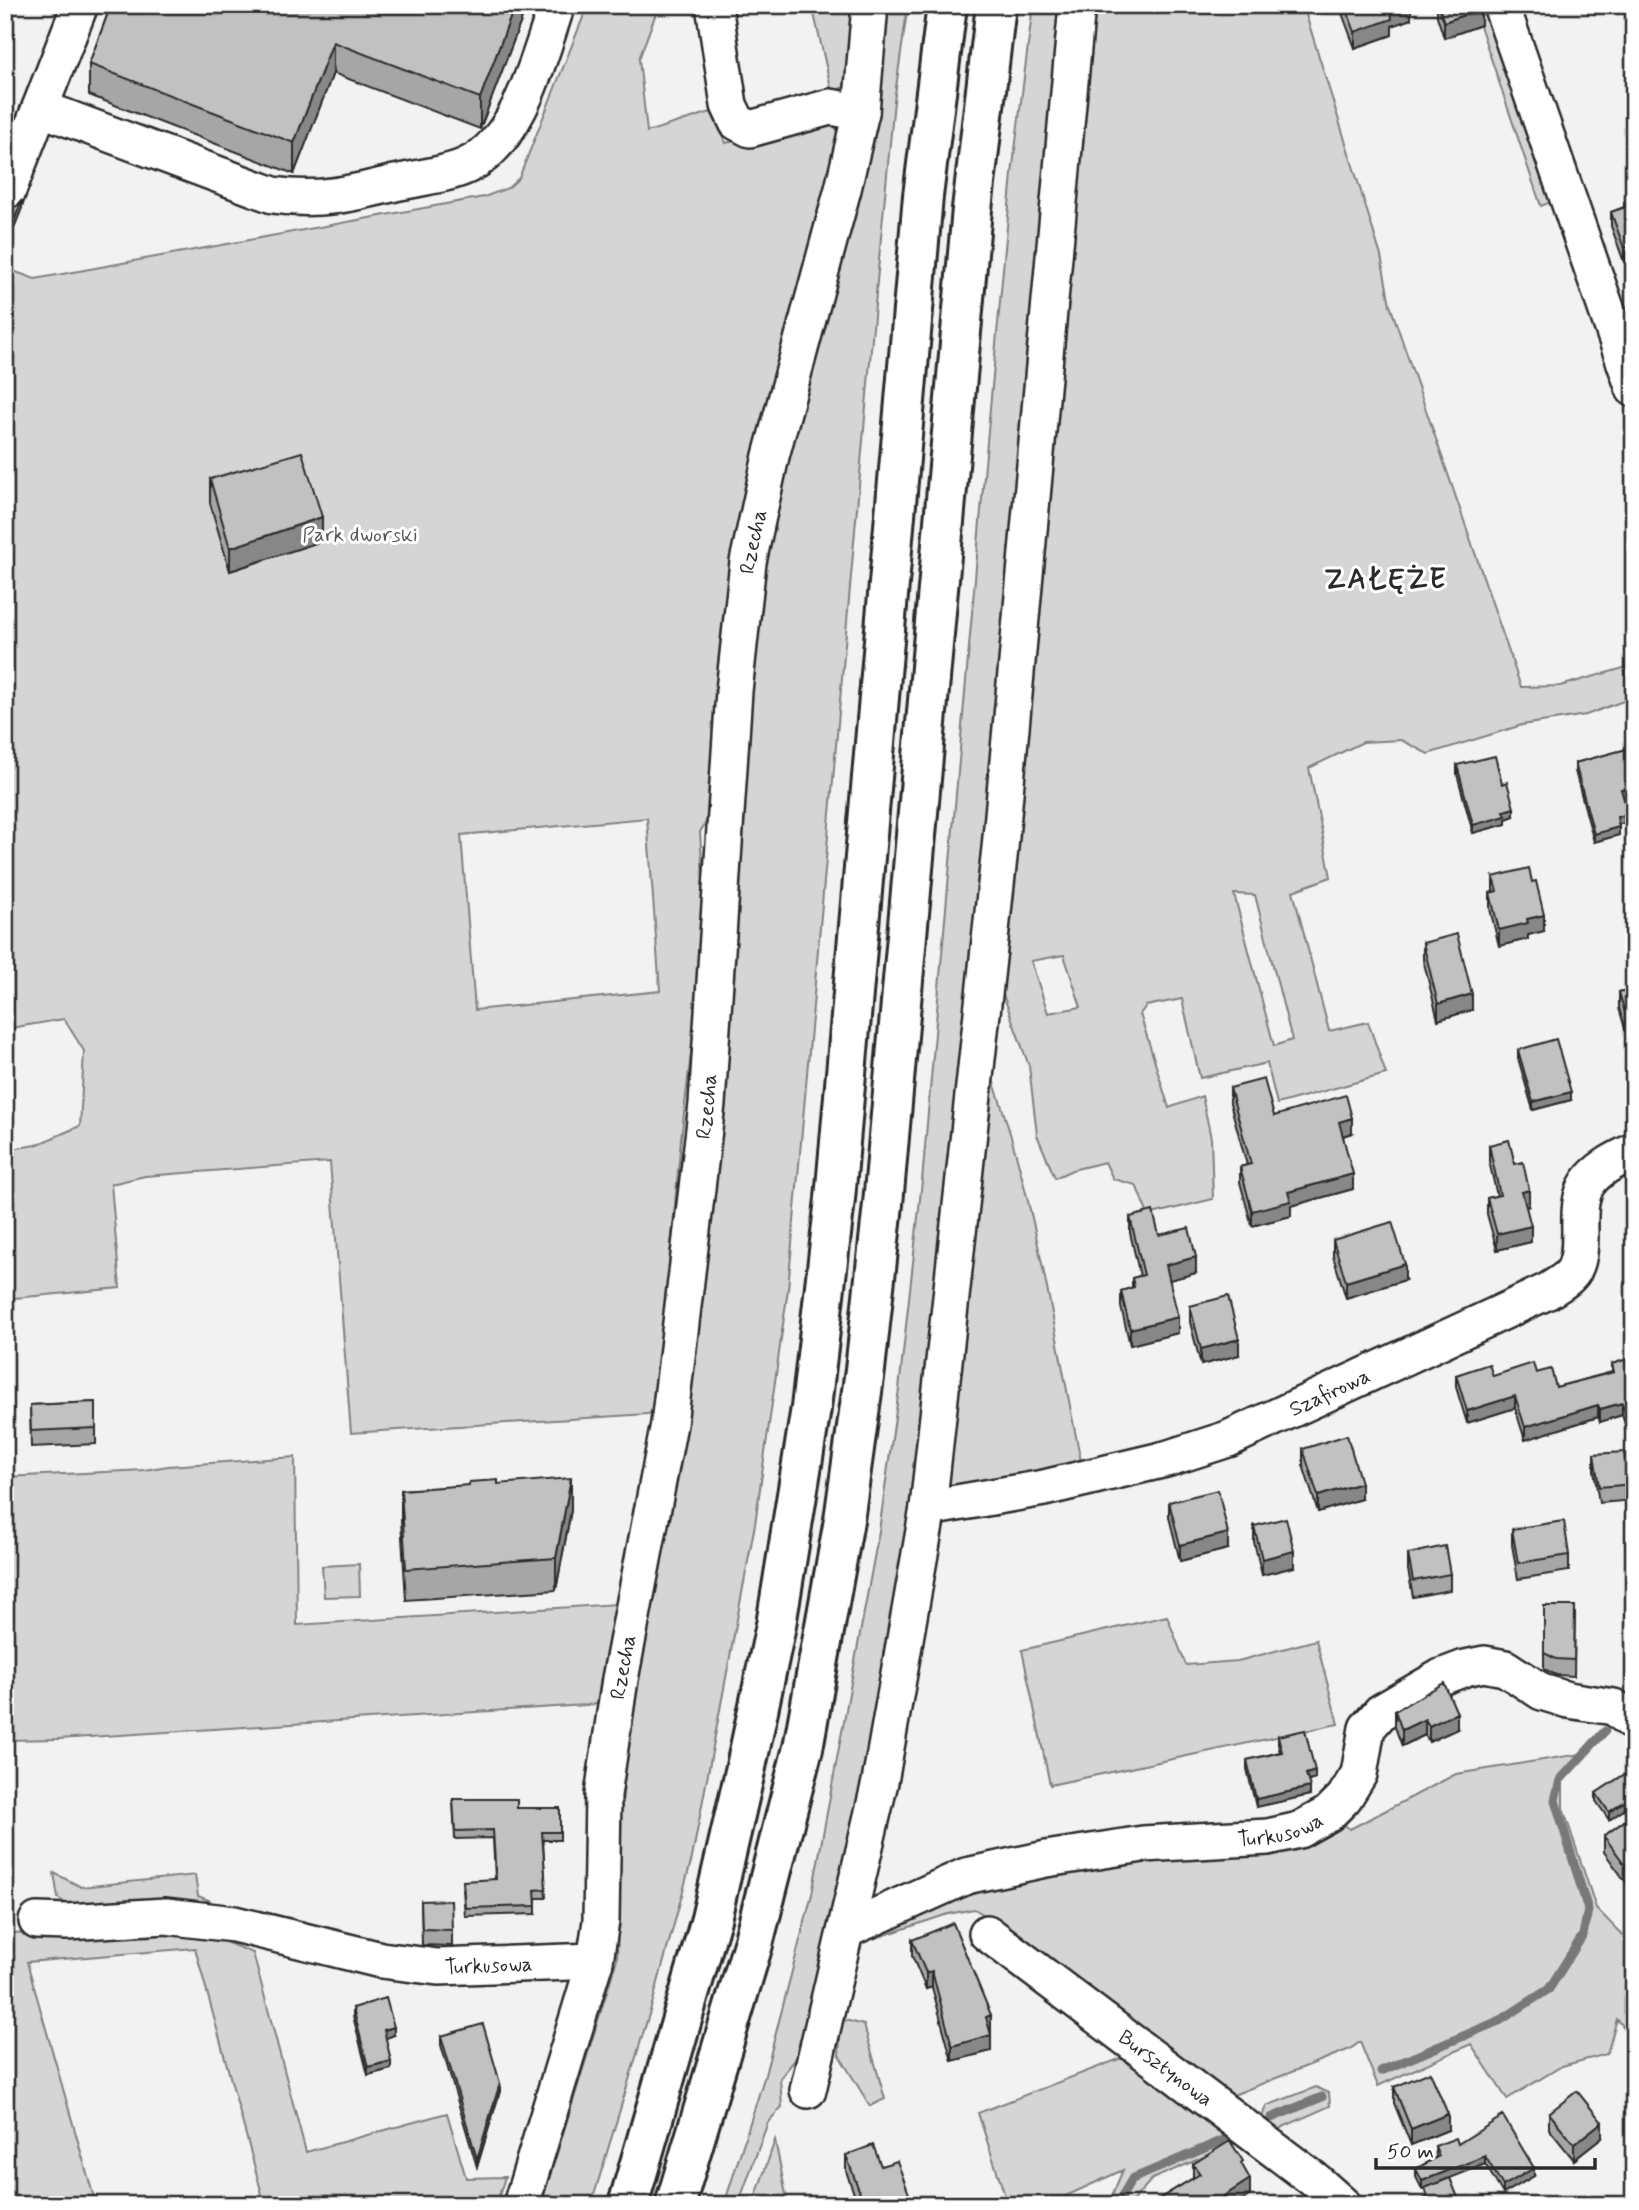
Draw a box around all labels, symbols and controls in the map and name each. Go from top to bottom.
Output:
street label: Rzecha [734,507,774,575]
park label: Park dworski [302,521,418,549]
district label: ZAŁĘŻE [1324,562,1448,599]
street label: Rzecha [690,1073,724,1141]
street label: Szafirowa [1285,1362,1375,1424]
street label: Rzecha [604,1632,643,1701]
street label: Turkusowa [1237,1806,1329,1854]
street label: Turkusowa [444,1950,533,1982]
street label: Bursztynowa [1112,2024,1218,2113]
scale bar [1376,2126,1595,2170]
text: 50 m [1387,2138,1434,2166]

